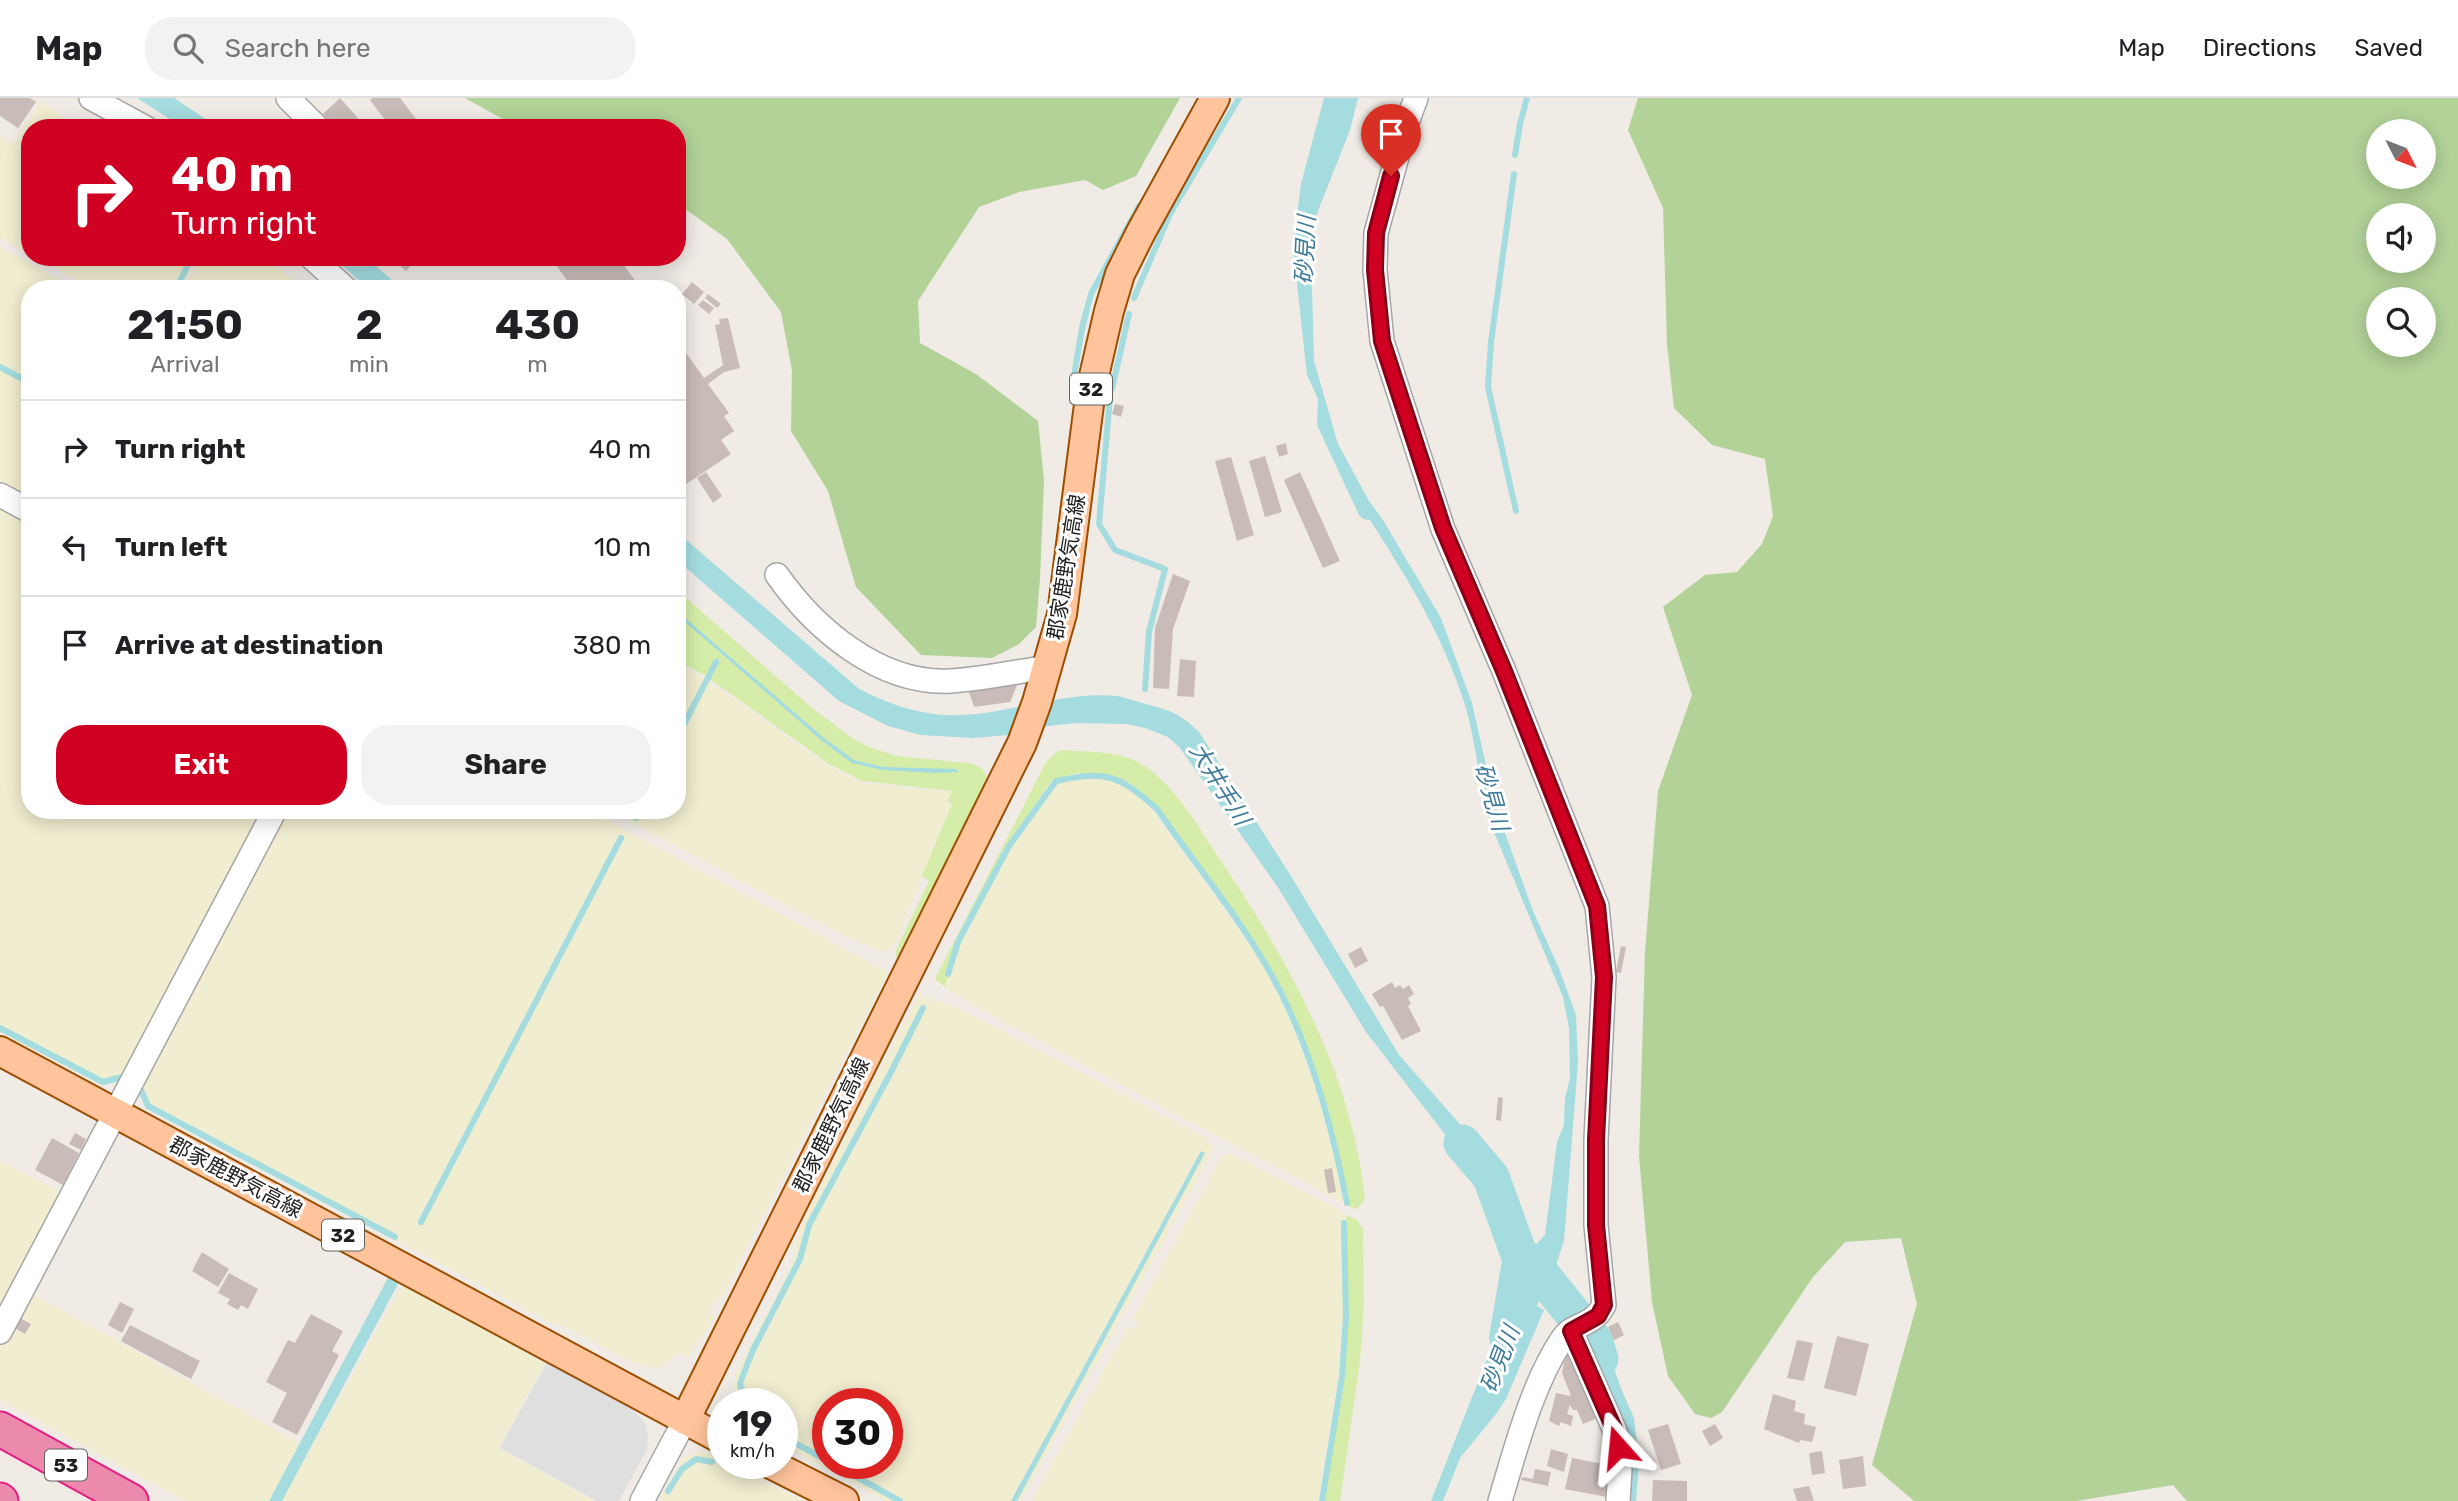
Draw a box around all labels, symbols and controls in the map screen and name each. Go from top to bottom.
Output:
search box [145,17,635,80]
text: Map [35,29,103,68]
icon: search [169,29,207,67]
text: Search here [225,33,370,64]
text: Map [2118,34,2165,62]
text: Directions [2203,34,2316,62]
text: Saved [2354,34,2423,62]
pin [1361,104,1421,176]
icon: arrive [1372,115,1410,153]
north arrow [2366,119,2436,189]
map controls [2366,119,2436,357]
text: 40 m [171,145,293,203]
icon: right [56,147,147,238]
button: sound [2366,203,2436,273]
text: Turn right [171,204,316,242]
water label: 砂見川 [1289,212,1321,285]
button: search [2366,287,2436,357]
text: 21:50 [127,300,243,350]
text: 2 [355,300,383,350]
text: 430 [495,300,580,350]
text: Arrival [151,350,220,378]
text: min [349,350,389,378]
text: m [527,350,548,378]
road number: 32 [1070,374,1112,404]
icon: right [56,430,94,468]
text: Turn right [115,434,245,465]
text: 40 m [589,434,651,465]
street label: 郡家鹿野気高線 [1042,492,1090,642]
icon: left [56,528,94,566]
text: Turn left [115,532,227,563]
text: 10 m [594,532,651,563]
icon: arrive [56,626,94,664]
text: Arrive at destination [115,630,383,661]
text: 380 m [573,630,651,661]
button: Exit [56,725,347,805]
button: Share [361,725,651,805]
water label: 大井手川 [1184,738,1258,833]
water label: 砂見川 [1469,760,1516,837]
street label: 郡家鹿野気高線 [788,1053,874,1197]
street label: 郡家鹿野気高線 [165,1131,307,1223]
road number: 32 [322,1219,364,1250]
water label: 砂見川 [1475,1319,1527,1396]
speed limit sign: 30 [812,1388,903,1479]
text: 19 [733,1403,772,1445]
position arrow [1581,1410,1655,1484]
text: km/h [730,1440,775,1462]
road number: 53 [45,1450,87,1480]

